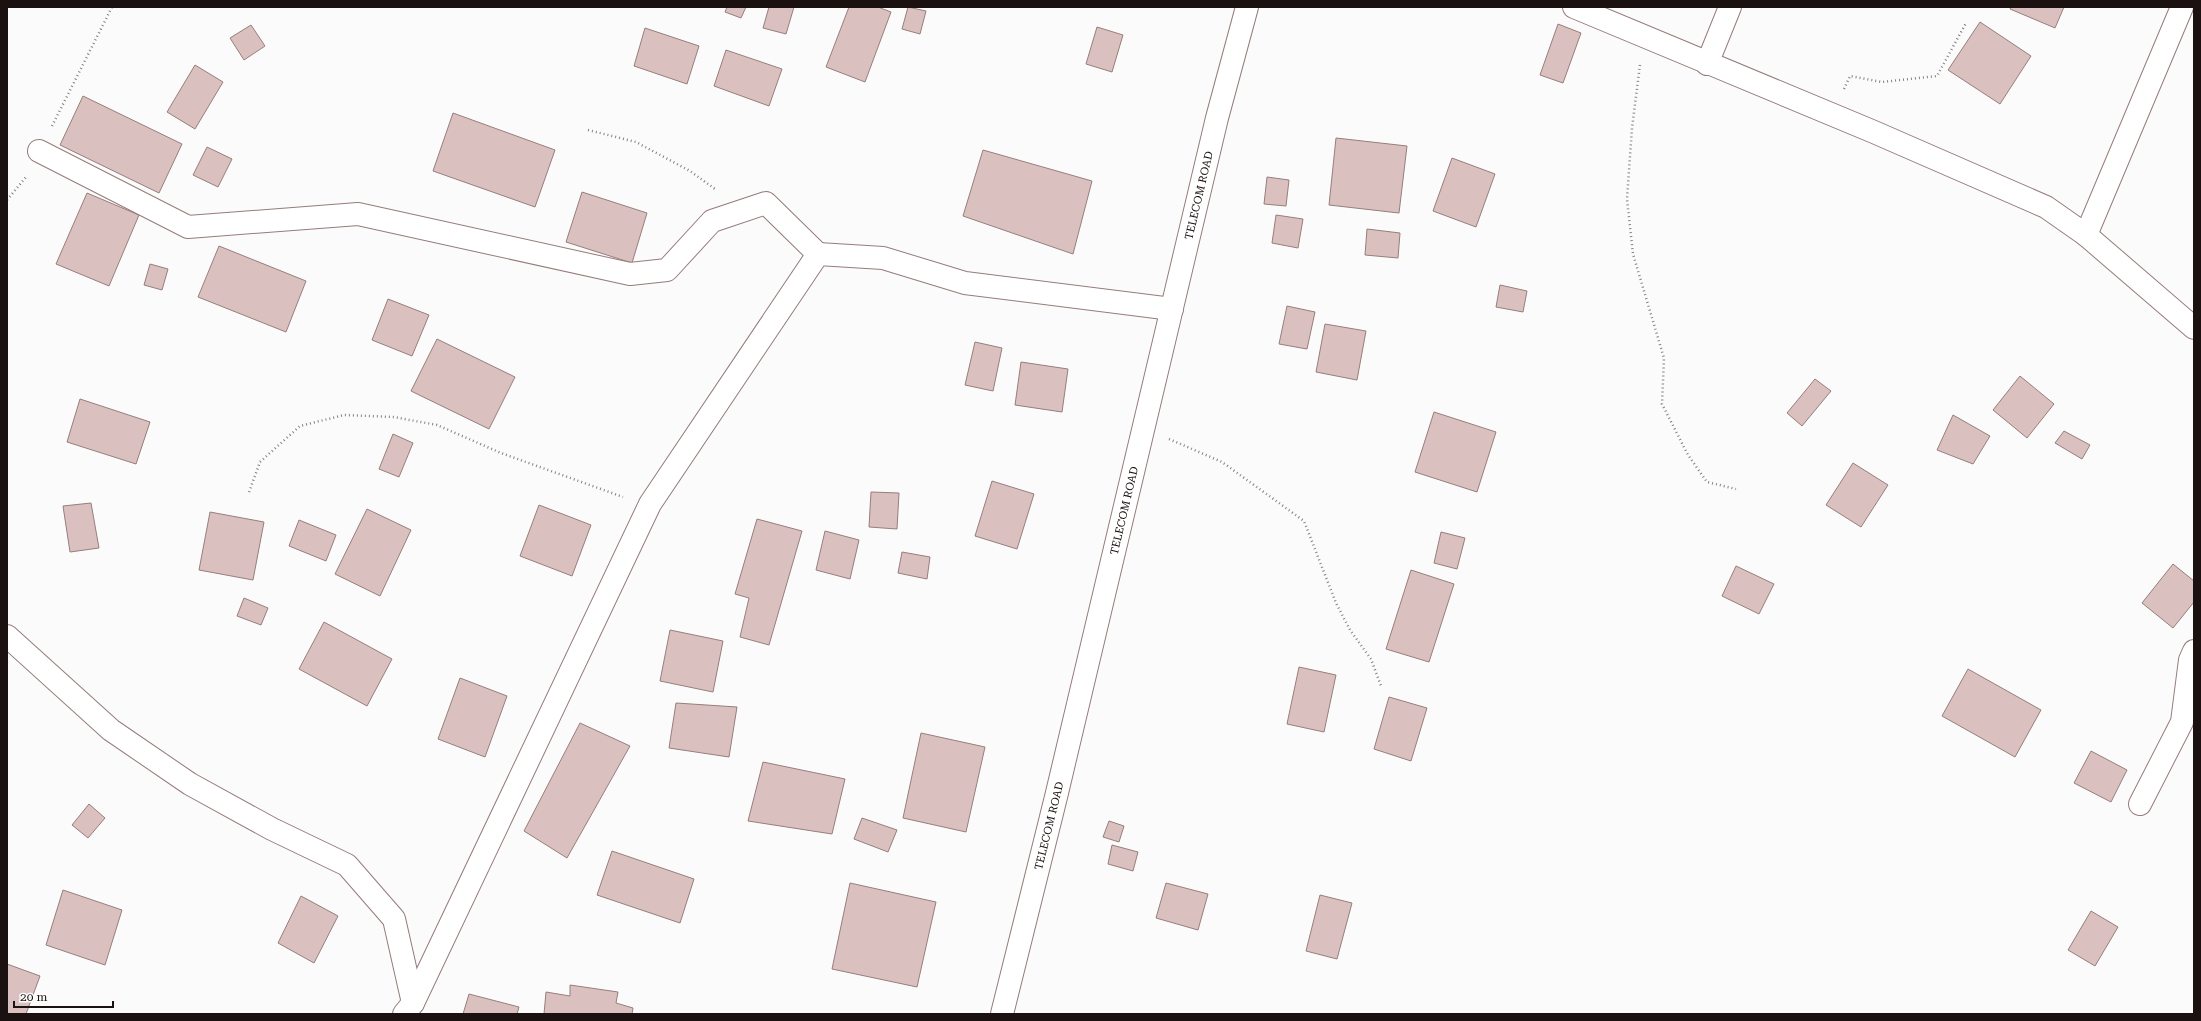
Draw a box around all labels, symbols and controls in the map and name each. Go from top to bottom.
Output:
street label: TELECOM ROAD [1182,150,1215,241]
street label: TELECOM ROAD [1107,465,1141,556]
street label: TELECOM ROAD [1032,780,1066,871]
scale bar [14,983,113,1009]
text: 20 m [20,990,47,1004]

